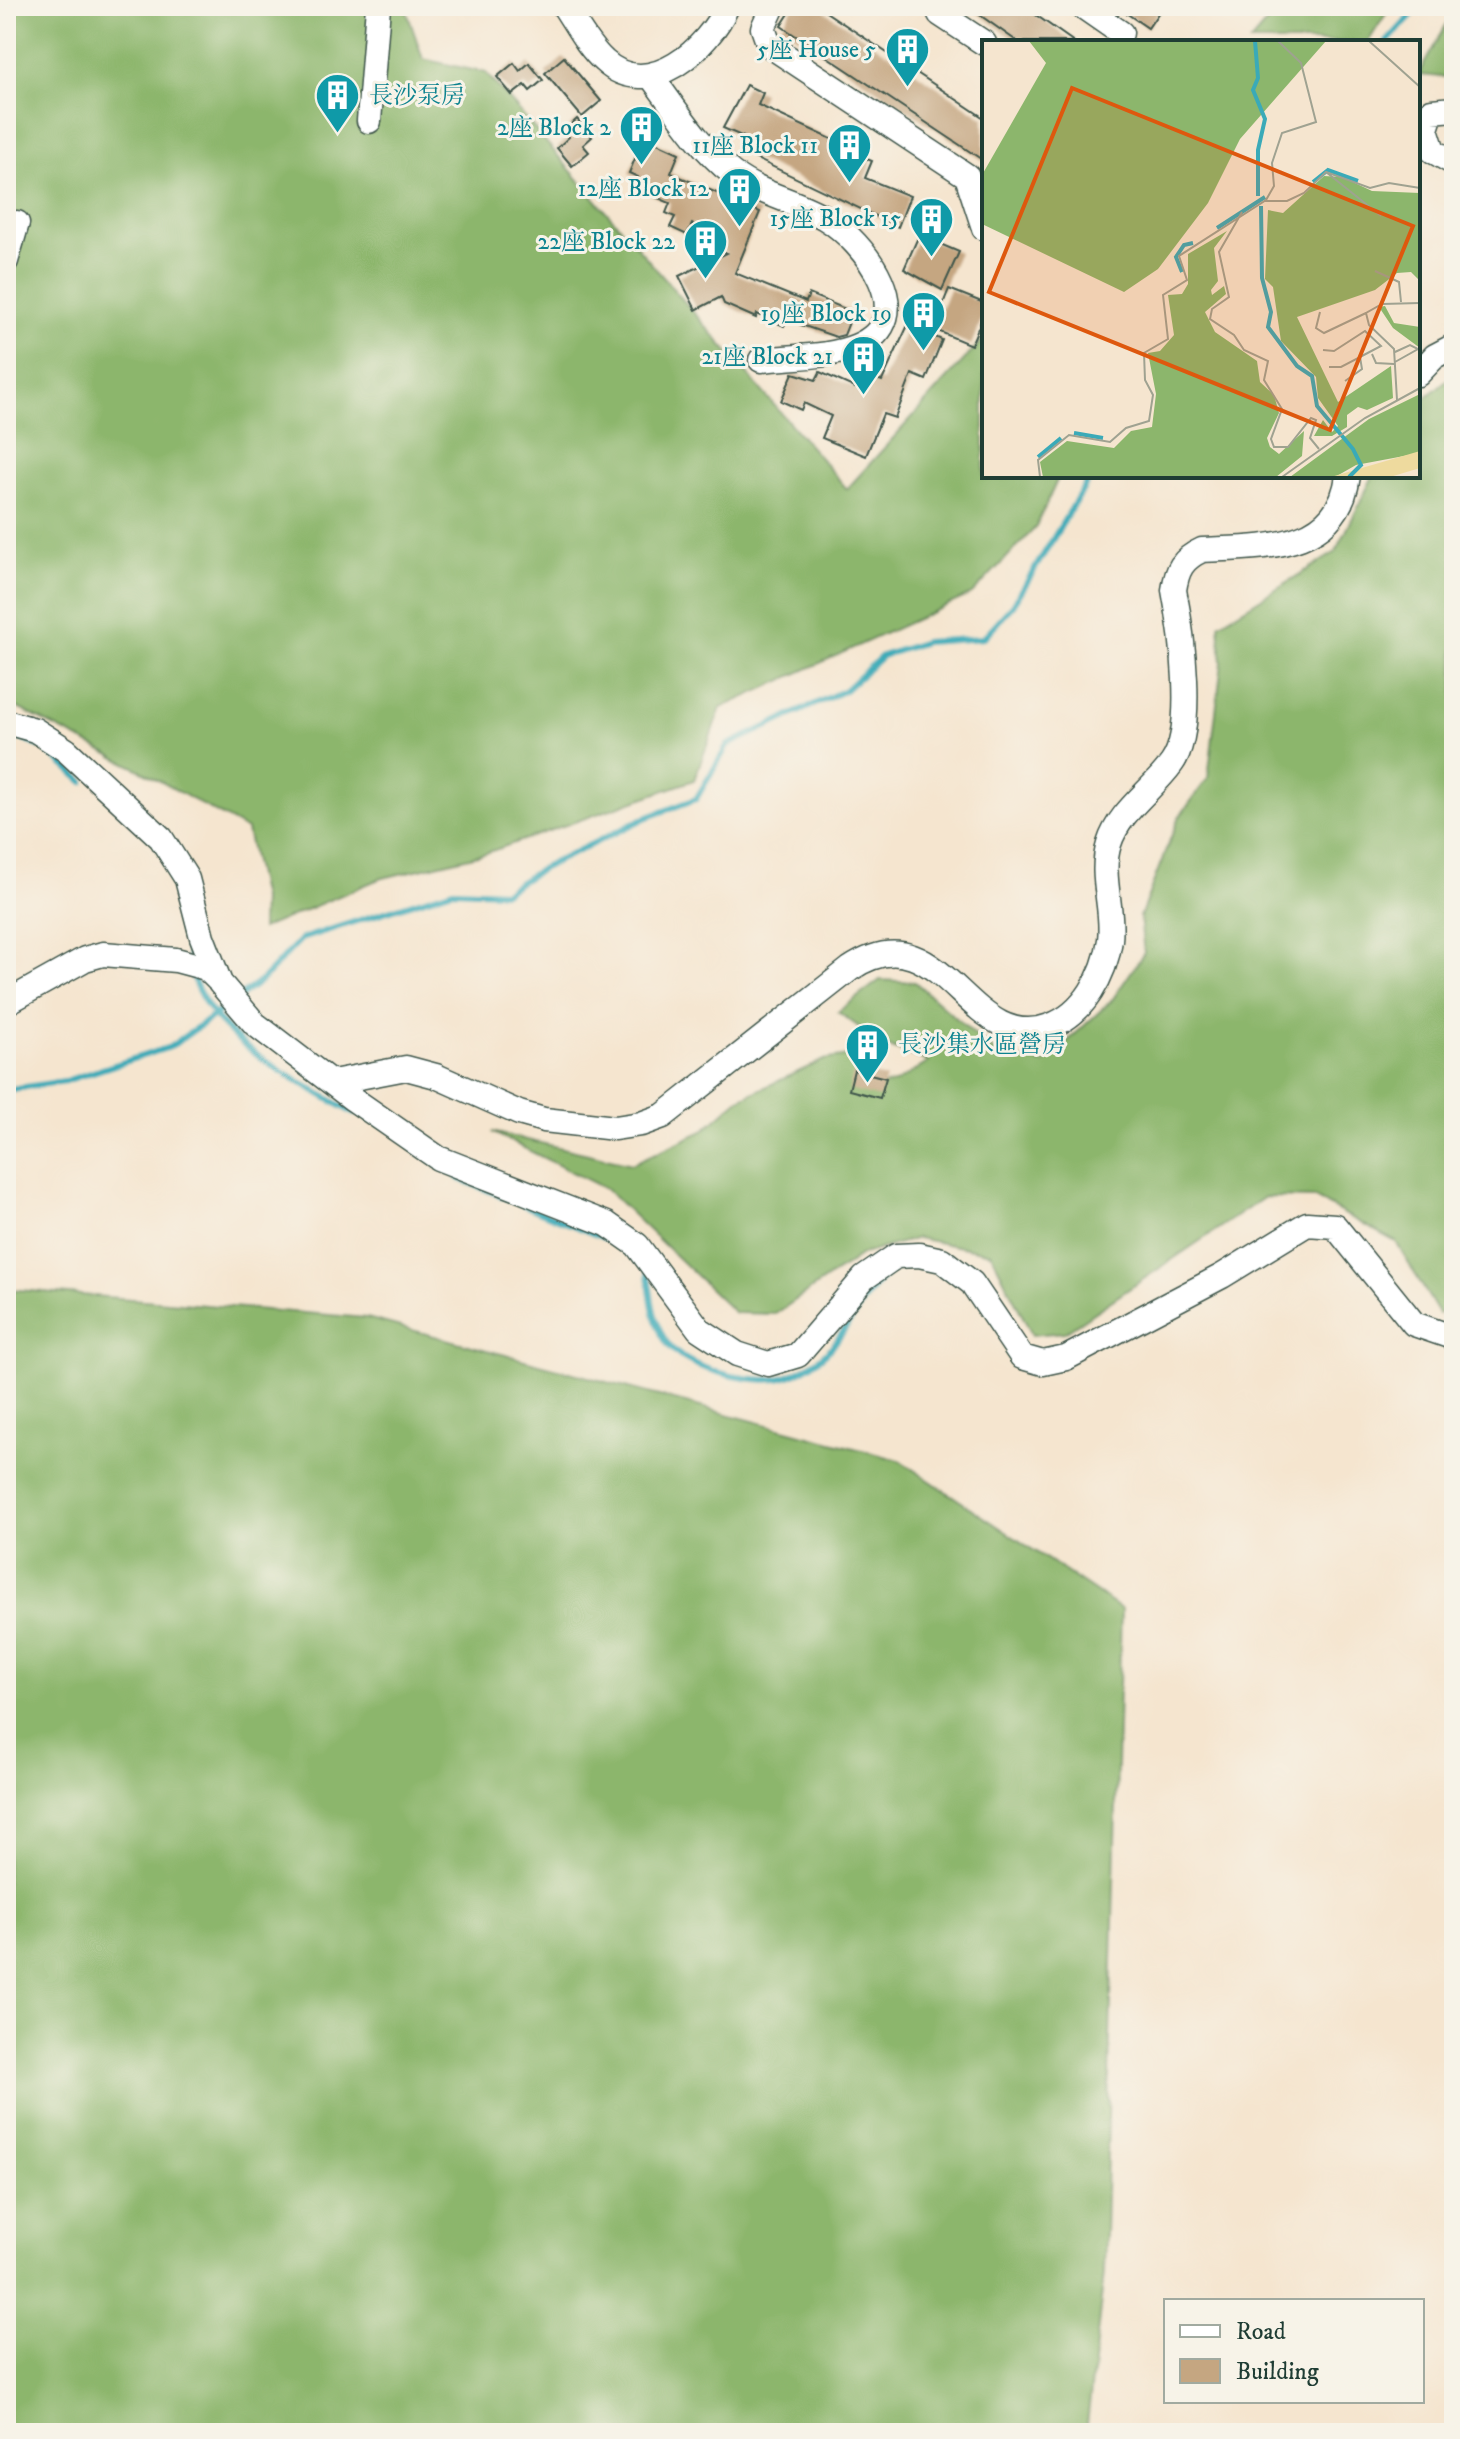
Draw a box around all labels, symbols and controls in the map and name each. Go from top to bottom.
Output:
building icon: 5座 House 5 [883,26,931,89]
place label: 5座 House 5 [757,35,876,65]
inset map [982,40,1420,478]
building icon: 長沙泵房 [314,72,362,135]
place label: 長沙泵房 [369,81,465,111]
building icon: 2座 Block 2 [618,104,666,167]
place label: 2座 Block 2 [497,113,611,143]
building icon: 11座 Block 11 [825,122,873,185]
place label: 11座 Block 11 [692,131,818,161]
building icon: 12座 Block 12 [716,165,764,228]
place label: 12座 Block 12 [577,174,709,204]
building icon: 15座 Block 15 [908,195,956,258]
place label: 15座 Block 15 [769,204,901,234]
building icon: 22座 Block 22 [682,218,730,281]
place label: 22座 Block 22 [537,227,675,257]
building icon: 19座 Block 19 [899,290,947,353]
place label: 19座 Block 19 [760,299,892,329]
building icon: 21座 Block 21 [840,333,888,396]
place label: 21座 Block 21 [701,342,833,372]
building icon: 長沙集水區營房 [843,1021,891,1084]
place label: 長沙集水區營房 [898,1030,1066,1060]
legend [1164,2299,1424,2403]
text: Road [1236,2317,1286,2347]
text: Building [1236,2357,1319,2387]

